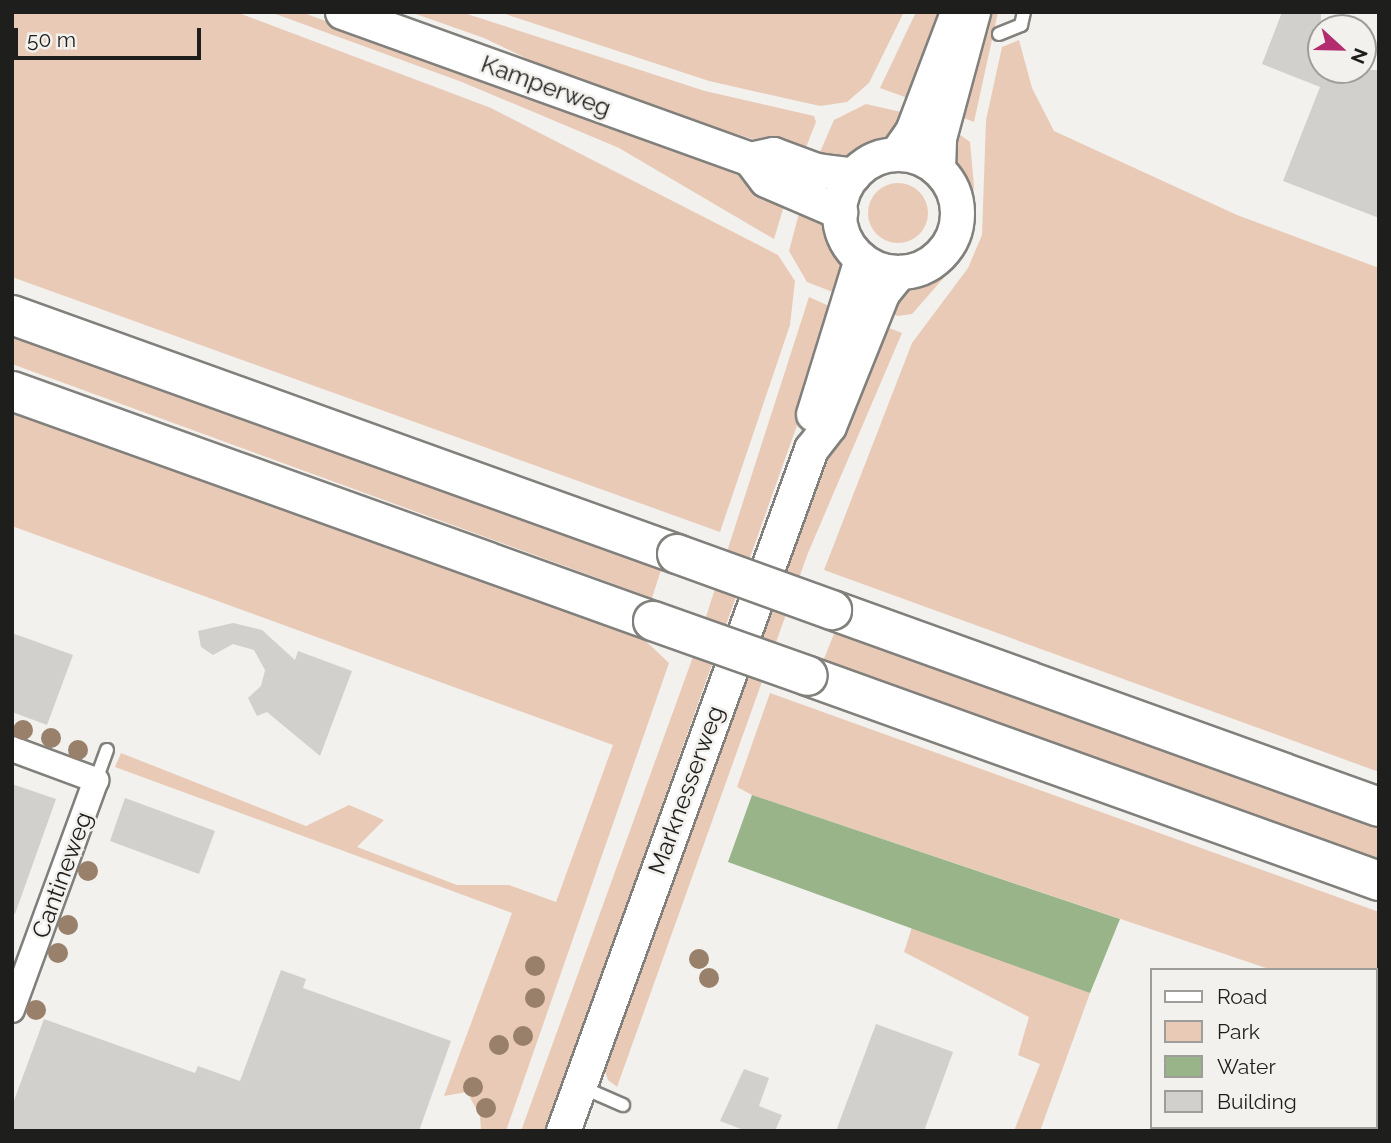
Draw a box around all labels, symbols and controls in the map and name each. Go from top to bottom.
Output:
scale bar [18,14,205,58]
north arrow [1307,14,1377,84]
text: 50 m [27,27,76,52]
text: N [1347,45,1373,67]
street label: Kamperweg [477,49,615,123]
street label: Marknesserweg [642,702,730,878]
street label: Cantineweg [26,808,98,942]
legend [1150,968,1377,1129]
text: Road [1217,984,1267,1009]
text: Park [1217,1019,1260,1044]
text: Water [1217,1054,1276,1079]
text: Building [1217,1089,1297,1114]

